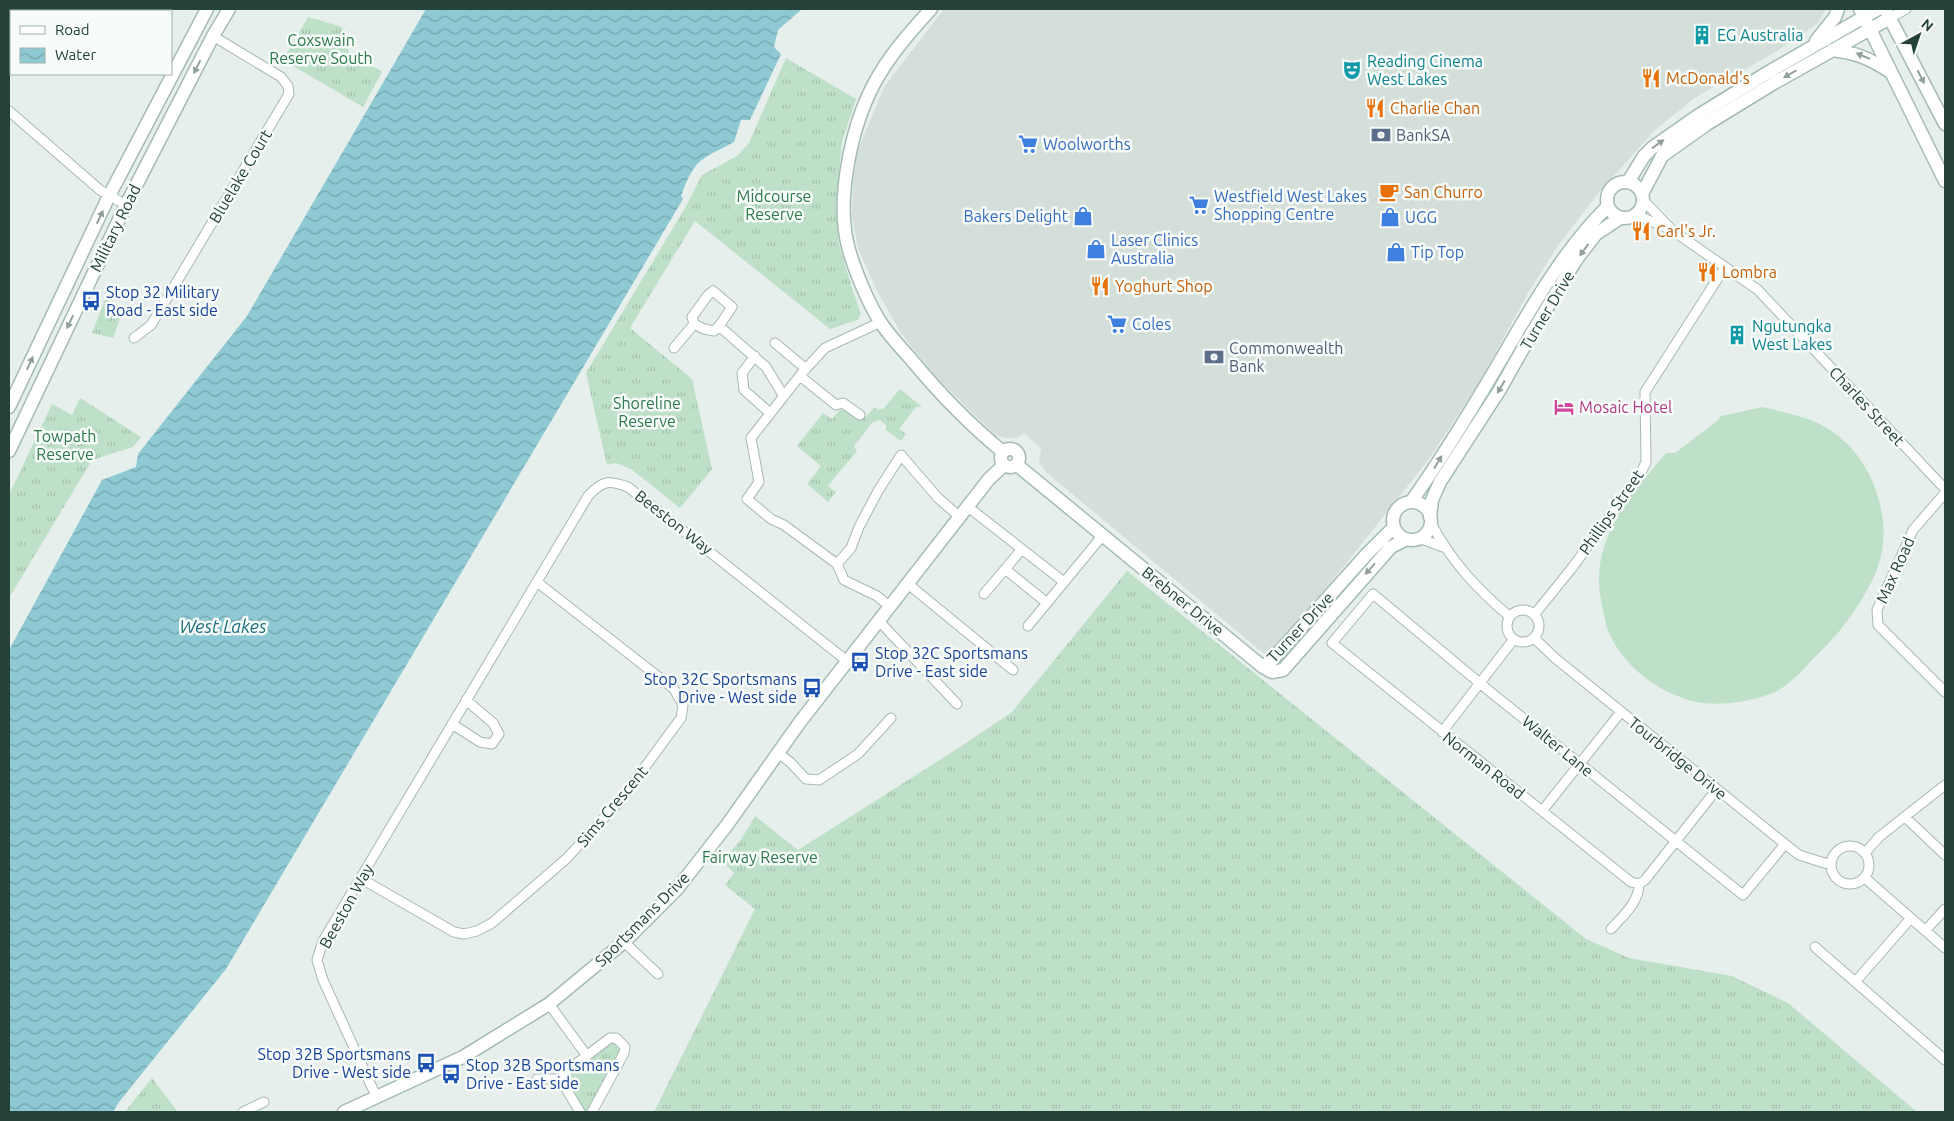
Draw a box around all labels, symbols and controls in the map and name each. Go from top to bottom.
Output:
legend [10,10,172,75]
north arrow [1894,10,1944,60]
text: N [1918,16,1937,35]
text: Road [55,21,90,38]
building icon: EG Australia [1691,24,1713,46]
place label: EG Australia [1717,26,1803,44]
park label: Coxswain Reserve South [269,31,373,67]
text: Water [55,46,96,63]
place label: Reading Cinema West Lakes [1367,52,1483,88]
one-way arrow [1856,52,1870,60]
theatre icon: Reading Cinema West Lakes [1341,59,1363,81]
one-way arrow [193,60,201,74]
restaurant icon: McDonald's [1640,67,1662,89]
place label: McDonald's [1666,69,1750,87]
one-way arrow [1783,70,1796,79]
one-way arrow [1916,70,1925,84]
restaurant icon: Charlie Chan [1364,97,1386,119]
place label: Charlie Chan [1390,99,1480,117]
bank icon: BankSA [1370,124,1392,146]
street label: Bluelake Court [205,125,275,226]
place label: BankSA [1396,126,1451,144]
supermarket icon: Woolworths [1017,133,1039,155]
place label: Woolworths [1043,135,1131,153]
one-way arrow [1651,139,1665,149]
street label: Military Road [86,181,144,275]
cafe icon: San Churro [1378,181,1400,203]
place label: San Churro [1404,183,1483,201]
park label: Midcourse Reserve [737,187,811,223]
place label: Westfield West Lakes Shopping Centre [1214,187,1367,223]
supermarket icon: Westfield West Lakes Shopping Centre [1188,194,1210,216]
shop icon: Bakers Delight [1072,205,1094,227]
shop icon: UGG [1379,206,1401,228]
place label: Bakers Delight [963,207,1069,225]
place label: UGG [1405,208,1437,226]
one-way arrow [95,209,104,224]
restaurant icon: Carl's Jr. [1630,220,1652,242]
place label: Carl's Jr. [1656,222,1716,240]
place label: Laser Clinics Australia [1111,231,1198,267]
shop icon: Laser Clinics Australia [1085,238,1107,260]
shop icon: Tip Top [1385,241,1407,263]
place label: Tip Top [1411,243,1464,261]
one-way arrow [1579,243,1589,257]
restaurant icon: Lombra [1696,261,1718,283]
place label: Lombra [1722,263,1777,281]
street label: Turner Drive [1516,267,1578,353]
restaurant icon: Yoghurt Shop [1089,275,1111,297]
place label: Yoghurt Shop [1115,277,1213,295]
place label: Stop 32 Military Road - East side [106,283,220,319]
bus stop icon: Stop 32 Military Road - East side [80,290,102,312]
supermarket icon: Coles [1106,313,1128,335]
one-way arrow [66,315,74,329]
place label: Coles [1132,315,1171,333]
place label: Ngutungka West Lakes [1752,317,1832,353]
building icon: Ngutungka West Lakes [1726,324,1748,346]
place label: Commonwealth Bank [1229,339,1343,375]
bank icon: Commonwealth Bank [1203,346,1225,368]
one-way arrow [26,356,34,370]
street label: Charles Street [1826,363,1909,450]
one-way arrow [1497,381,1506,394]
park label: Shoreline Reserve [613,394,681,430]
hotel icon: Mosaic Hotel [1553,396,1575,418]
place label: Mosaic Hotel [1579,398,1672,416]
park label: Towpath Reserve [34,427,96,463]
one-way arrow [1433,455,1443,468]
street label: Phillips Street [1575,466,1647,558]
street label: Beeston Way [632,486,717,558]
street label: Max Road [1872,534,1918,606]
street label: Brebner Drive [1139,563,1227,639]
one-way arrow [1364,563,1376,575]
street label: Turner Drive [1263,588,1337,666]
water label: West Lakes [180,616,267,636]
place label: Stop 32C Sportsmans Drive - East side [875,644,1028,680]
bus stop icon: Stop 32C Sportsmans Drive - East side [849,651,871,673]
place label: Stop 32C Sportsmans Drive - West side [644,670,797,706]
bus stop icon: Stop 32C Sportsmans Drive - West side [801,677,823,699]
street label: Walter Lane [1519,712,1597,780]
street label: Tourbridge Drive [1625,713,1731,803]
street label: Norman Road [1440,728,1528,802]
street label: Sims Crescent [573,761,651,850]
park label: Fairway Reserve [702,848,818,866]
street label: Beeston Way [315,860,377,951]
street label: Sportsmans Drive [591,868,693,970]
place label: Stop 32B Sportsmans Drive - West side [258,1045,411,1081]
bus stop icon: Stop 32B Sportsmans Drive - West side [415,1052,437,1074]
place label: Stop 32B Sportsmans Drive - East side [466,1056,619,1092]
bus stop icon: Stop 32B Sportsmans Drive - East side [440,1063,462,1085]

